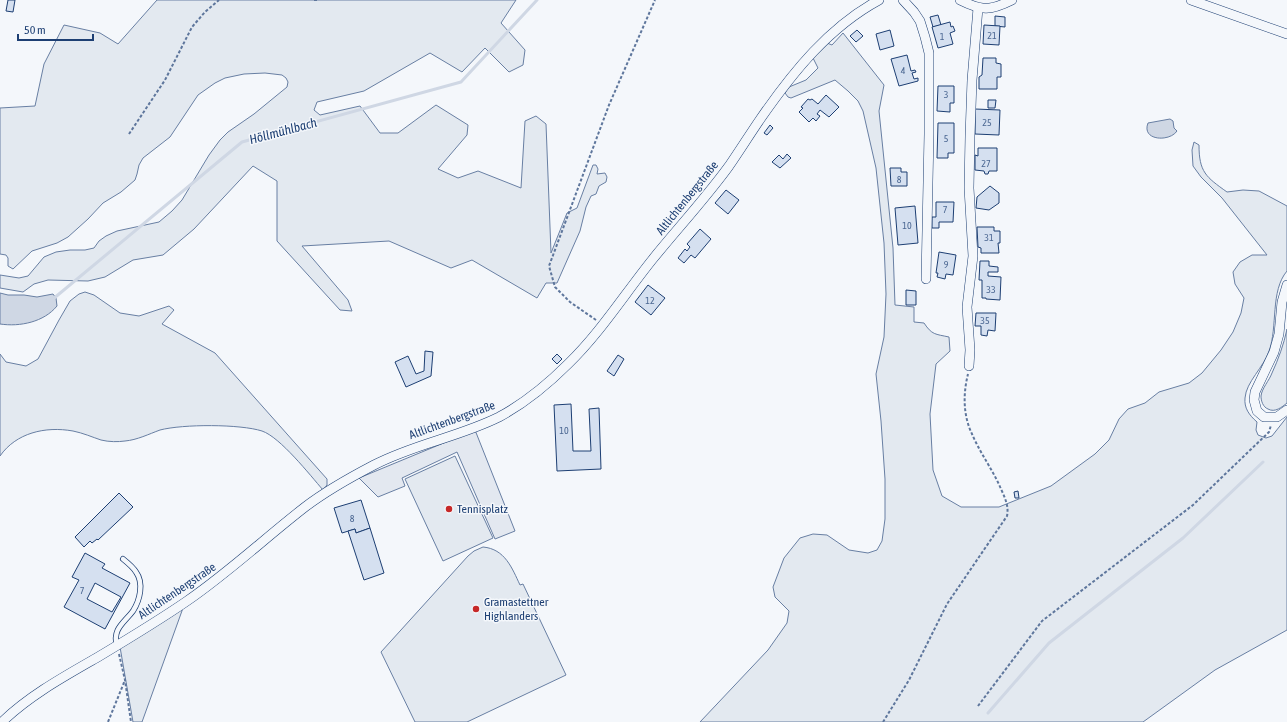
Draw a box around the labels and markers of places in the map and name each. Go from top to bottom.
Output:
place label: Tennisplatz [457,502,509,516]
marker: Tennisplatz [444,504,454,514]
place label: Gramastettner Highlanders [484,595,549,623]
marker: Gramastettner Highlanders [471,604,481,614]

